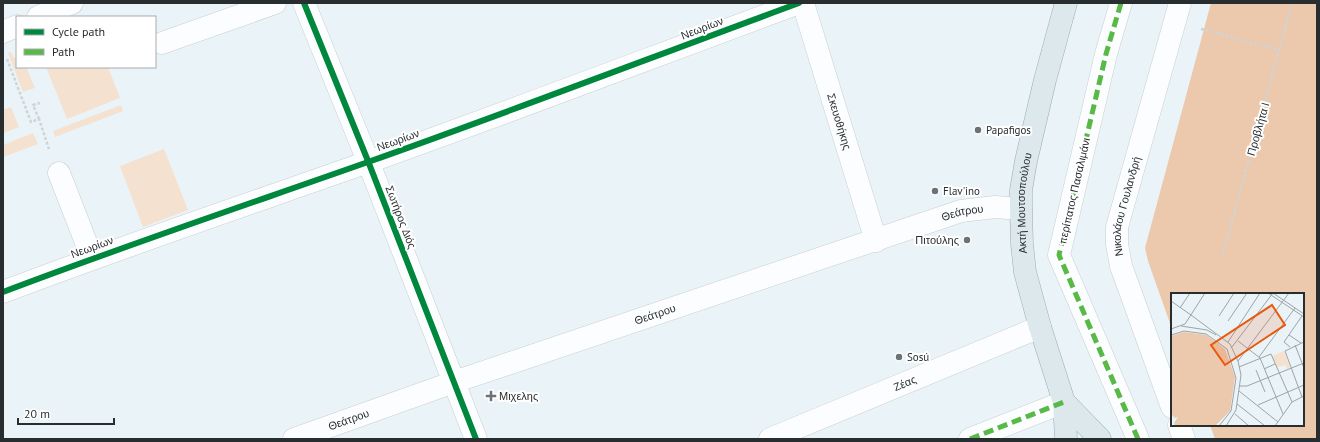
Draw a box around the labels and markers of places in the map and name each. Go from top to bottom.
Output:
place label: Papafigos [986,123,1031,137]
marker: Papafigos [973,125,983,135]
place label: Flav'ino [943,184,980,198]
marker: Flav'ino [930,186,940,196]
place label: Πιτούλης [915,233,959,247]
marker: Πιτούλης [962,235,972,245]
place label: Sosú [907,350,929,364]
marker: Sosú [894,352,904,362]
place label: Μιχελης [499,389,538,403]
marker: Μιχελης [486,391,496,401]

